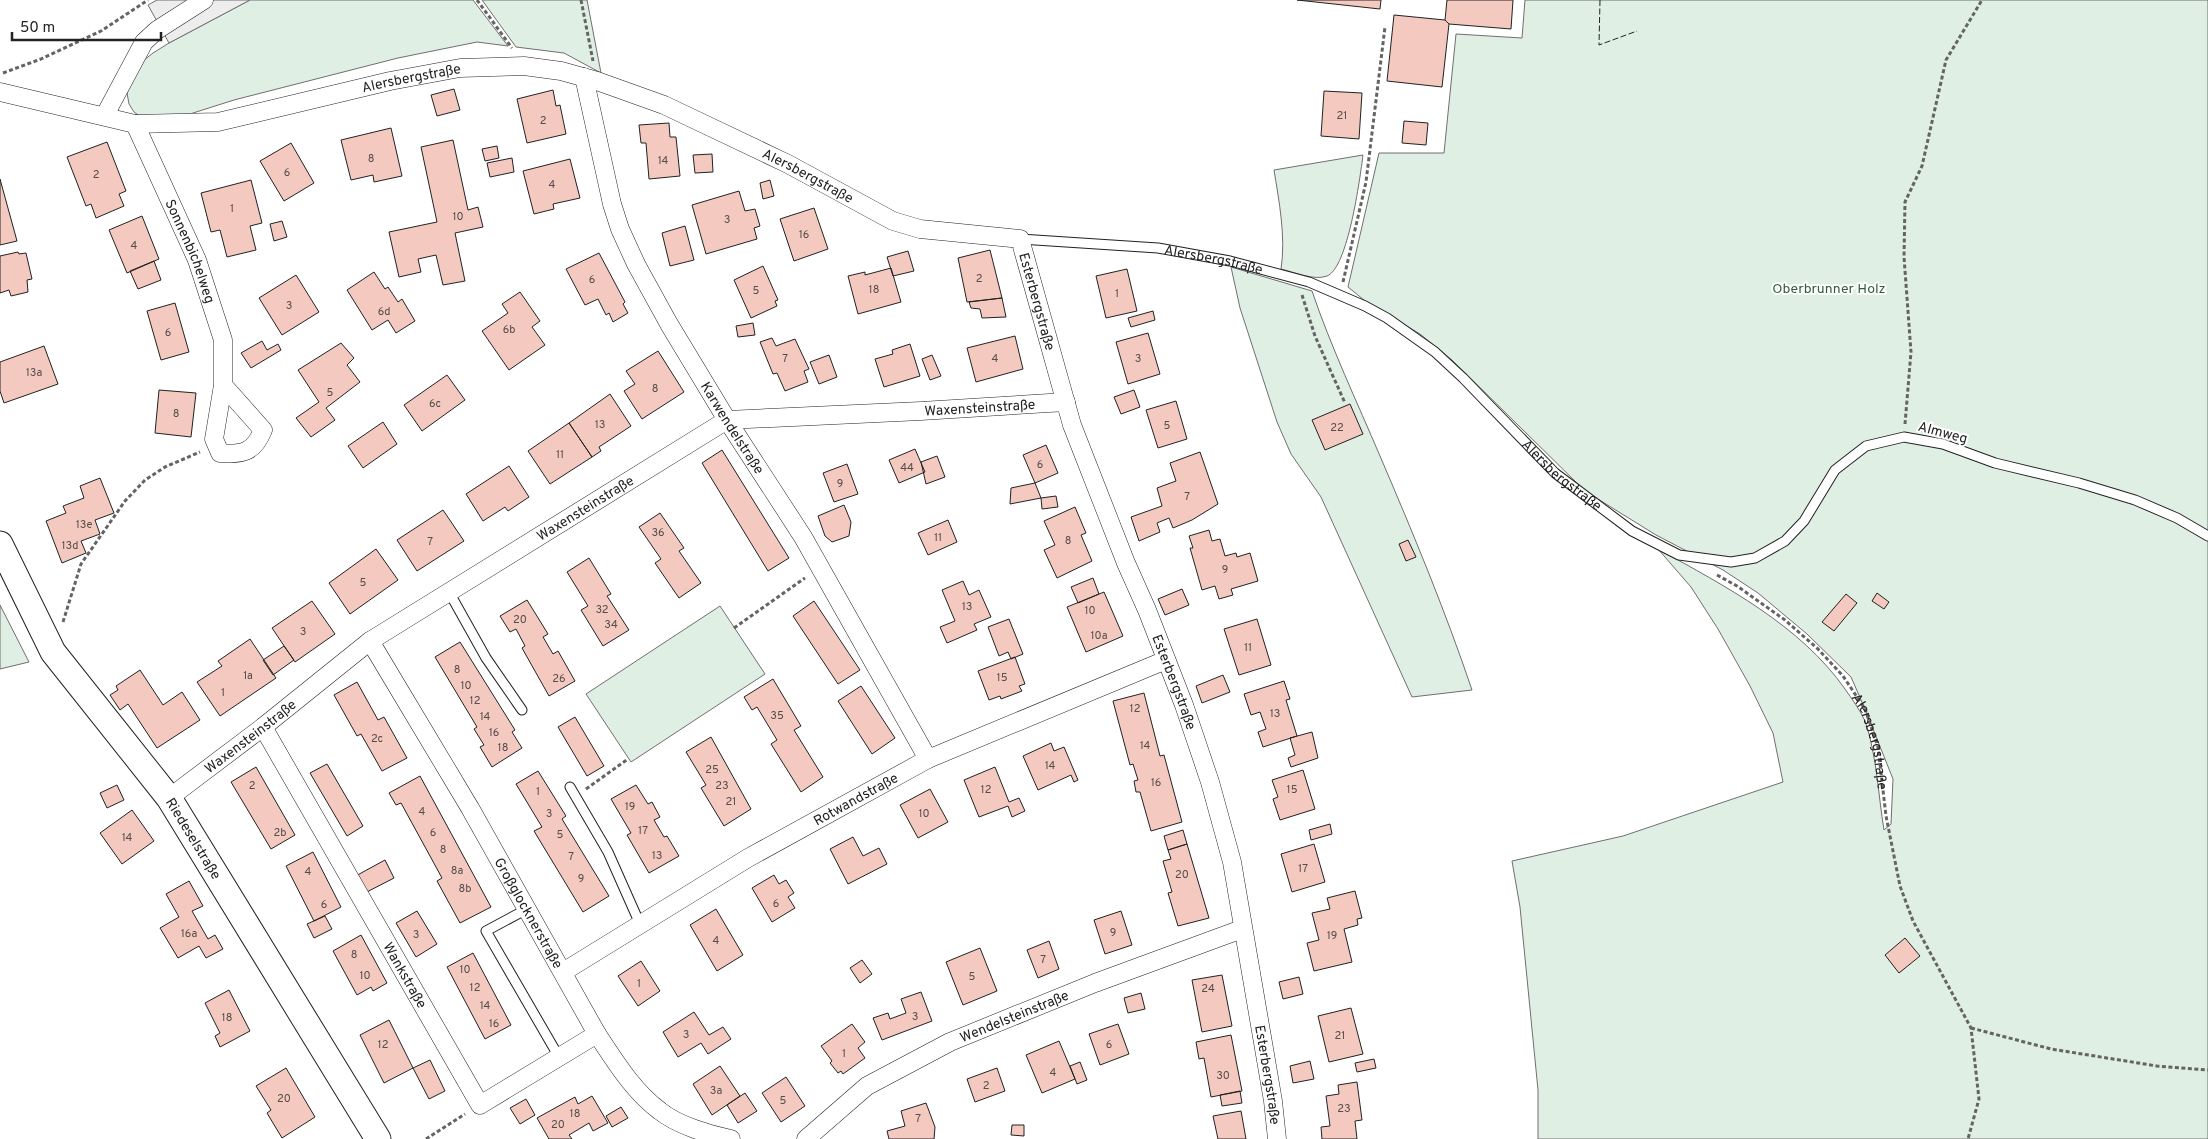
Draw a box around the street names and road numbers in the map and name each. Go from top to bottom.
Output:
street label: Alersbergstraße [360,61,462,97]
street label: Alersbergstraße [759,146,856,208]
street label: Sonnenbichelweg [161,197,218,306]
street label: Alersbergstraße [1163,242,1264,279]
street label: Esterbergstraße [1014,251,1058,353]
street label: Karwendelstraße [696,379,767,478]
street label: Waxensteinstraße [924,397,1036,421]
street label: Almweg [1916,419,1969,448]
street label: Alersbergstraße [1517,437,1605,515]
street label: Waxensteinstraße [534,473,638,546]
street label: Esterbergstraße [1147,632,1199,732]
street label: Alersbergstraße [1847,691,1890,791]
street label: Waxensteinstraße [202,697,300,778]
street label: Rotwandstraße [811,770,902,830]
street label: Riedeselstraße [161,795,224,883]
street label: Großglocknerstraße [490,855,566,972]
street label: Wankstraße [379,940,430,1012]
street label: Wendelsteinstraße [958,988,1072,1047]
street label: Esterbergstraße [1250,1024,1282,1126]

